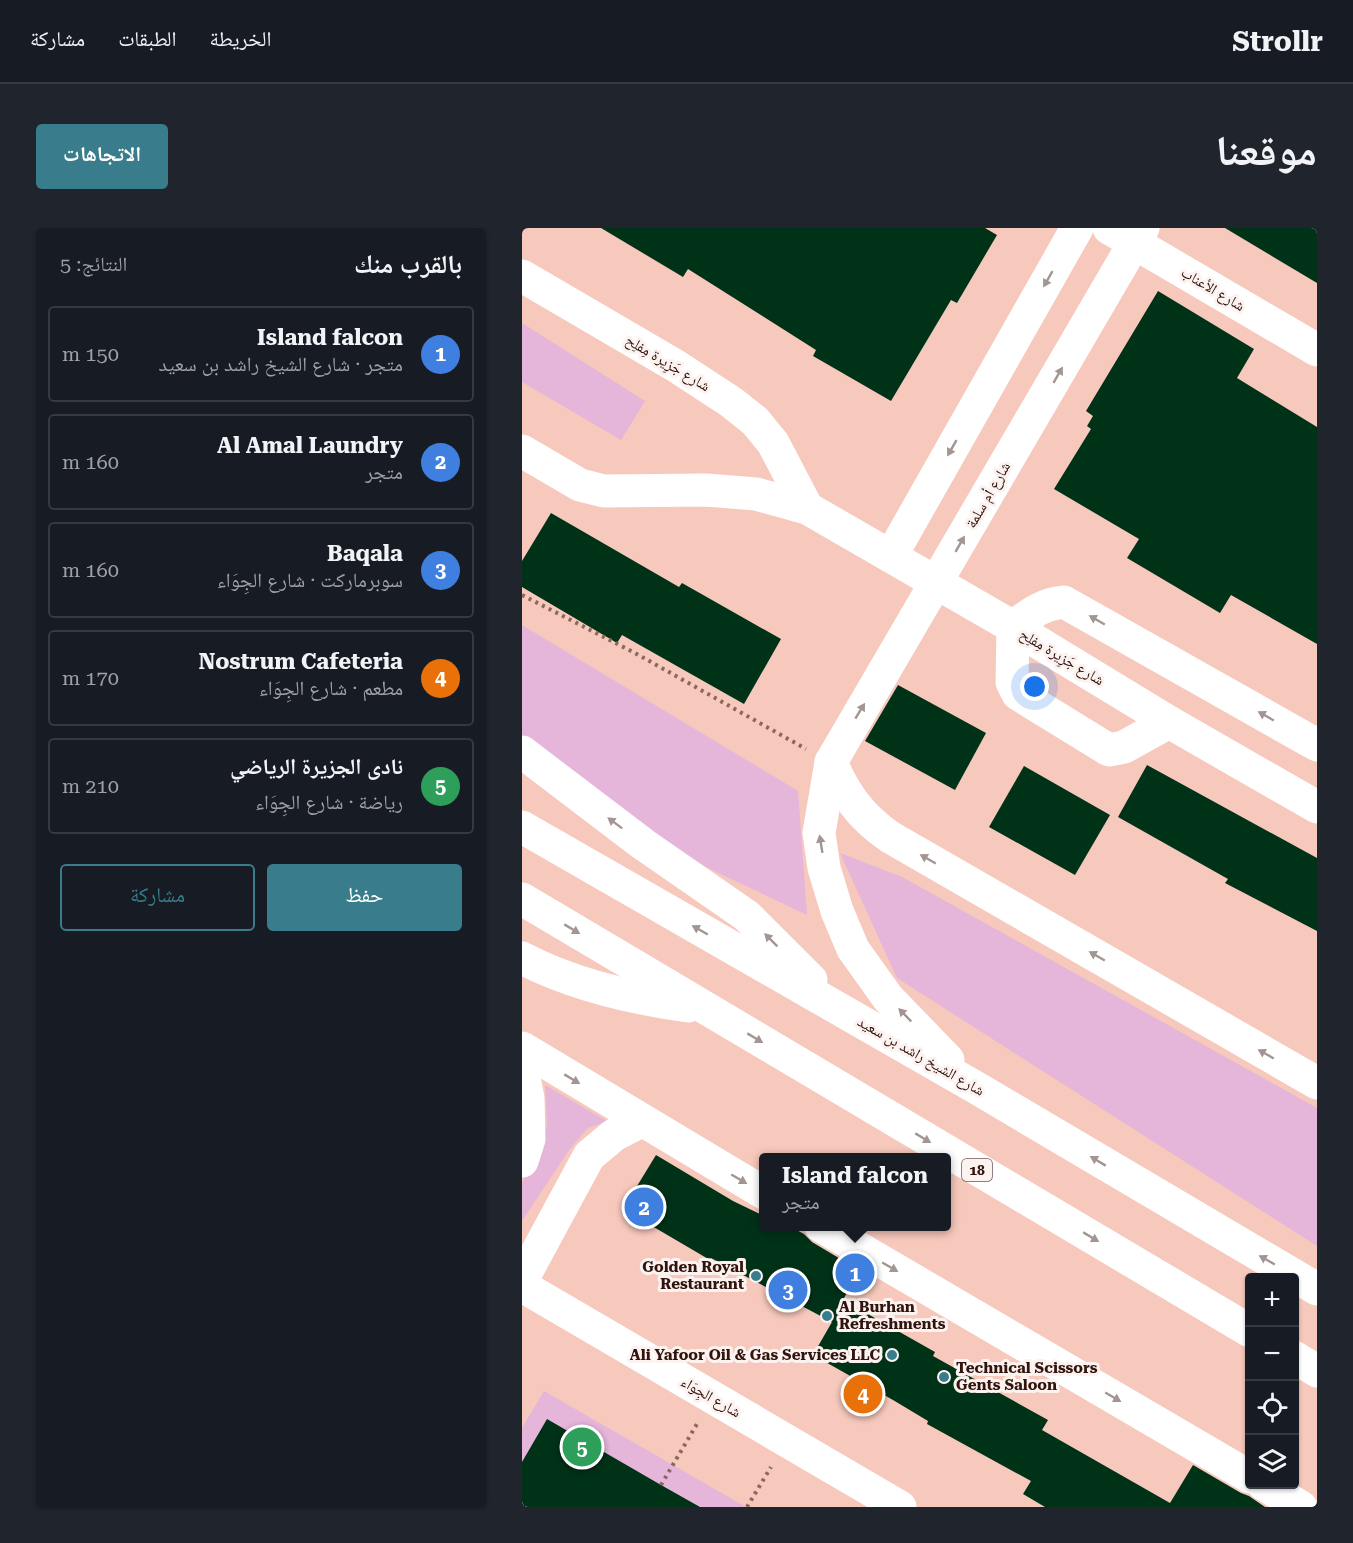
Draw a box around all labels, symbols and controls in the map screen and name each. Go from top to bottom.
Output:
text: Strollr [1232,25,1323,58]
text: مشاركة [30,27,85,51]
text: الطبقات [118,27,177,51]
text: الخريطة [210,27,271,51]
button: الاتجاهات [36,124,168,189]
text: موقعنا [1216,126,1317,175]
text: بالقرب منك [354,249,462,279]
text: النتائج: 5 [60,252,127,276]
street label: شارع الأعناب [1177,263,1248,316]
one-way arrow [1043,271,1053,288]
text: Island falcon [257,325,403,350]
street label: شارع جَزِيرة مِفلِح [621,331,714,397]
text: 150 m [62,342,119,366]
text: 1 [435,342,446,366]
text: متجر · شارع الشيخ راشد بن سعيد [159,352,403,376]
one-way arrow [1052,367,1063,383]
text: Al Amal Laundry [217,433,403,458]
one-way arrow [947,440,957,457]
text: 160 m [62,450,119,474]
text: 2 [435,450,446,474]
street label: شارع أم سلمة [962,459,1015,532]
text: متجر [365,460,403,484]
one-way arrow [954,536,965,552]
text: Baqala [327,541,403,566]
text: 160 m [62,558,119,582]
text: 3 [435,558,446,582]
text: سوبرماركت · شارع الجِوَاء [217,568,403,592]
one-way arrow [1088,615,1105,625]
street label: شارع جَزِيرة مِفلِح [1015,625,1108,691]
text: Nostrum Cafeteria [199,649,403,674]
text: 170 m [62,666,119,690]
text: 4 [435,666,446,690]
your location [1020,672,1049,701]
text: مطعم · شارع الجِوَاء [259,676,403,700]
one-way arrow [855,703,865,720]
one-way arrow [1258,711,1274,722]
text: نادى الجزيرة الرياضي [230,754,403,779]
text: 210 m [62,774,119,798]
text: 5 [435,774,446,798]
text: رياضة · شارع الجِوَاء [255,790,403,814]
one-way arrow [608,817,624,829]
one-way arrow [816,834,825,853]
one-way arrow [919,854,936,864]
button: مشاركة [60,864,255,931]
button: حفظ [267,864,462,931]
one-way arrow [564,924,580,935]
one-way arrow [692,924,708,935]
one-way arrow [764,934,778,948]
one-way arrow [1089,951,1105,962]
one-way arrow [898,1008,912,1023]
street label: شارع الشيخ راشد بن سعيد [854,1012,988,1101]
one-way arrow [747,1033,763,1044]
one-way arrow [1258,1048,1274,1059]
one-way arrow [564,1074,580,1085]
one-way arrow [915,1132,931,1143]
popup [759,1153,951,1231]
one-way arrow [1089,1156,1106,1166]
road number: 18 [962,1159,992,1181]
text: Island falcon [782,1163,928,1188]
one-way arrow [731,1173,747,1184]
pin: 2 [624,1184,664,1230]
text: متجر [782,1190,820,1214]
one-way arrow [1083,1231,1099,1242]
pin: 1 [836,1250,874,1296]
one-way arrow [1258,1255,1275,1265]
place label: Golden Royal Restaurant [642,1258,744,1293]
one-way arrow [882,1261,898,1272]
pin: 3 [768,1268,808,1312]
marker: Golden Royal Restaurant [749,1269,763,1283]
map controls [1245,1273,1299,1489]
button: + [1245,1273,1299,1327]
place label: Al Burhan Refreshments [839,1298,946,1333]
marker: Al Burhan Refreshments [820,1309,834,1323]
button: − [1245,1327,1299,1381]
place label: Ali Yafoor Oil & Gas Services LLC [630,1346,880,1364]
marker: Ali Yafoor Oil & Gas Services LLC [885,1348,899,1362]
place label: Technical Scissors Gents Saloon [956,1359,1098,1394]
marker: Technical Scissors Gents Saloon [937,1370,951,1384]
pin: 4 [844,1372,882,1416]
street label: شارع الجِوَاء [677,1373,744,1423]
button: locate [1245,1381,1299,1435]
one-way arrow [1105,1392,1122,1402]
pin: 5 [562,1424,602,1470]
button: layers [1245,1435,1299,1489]

